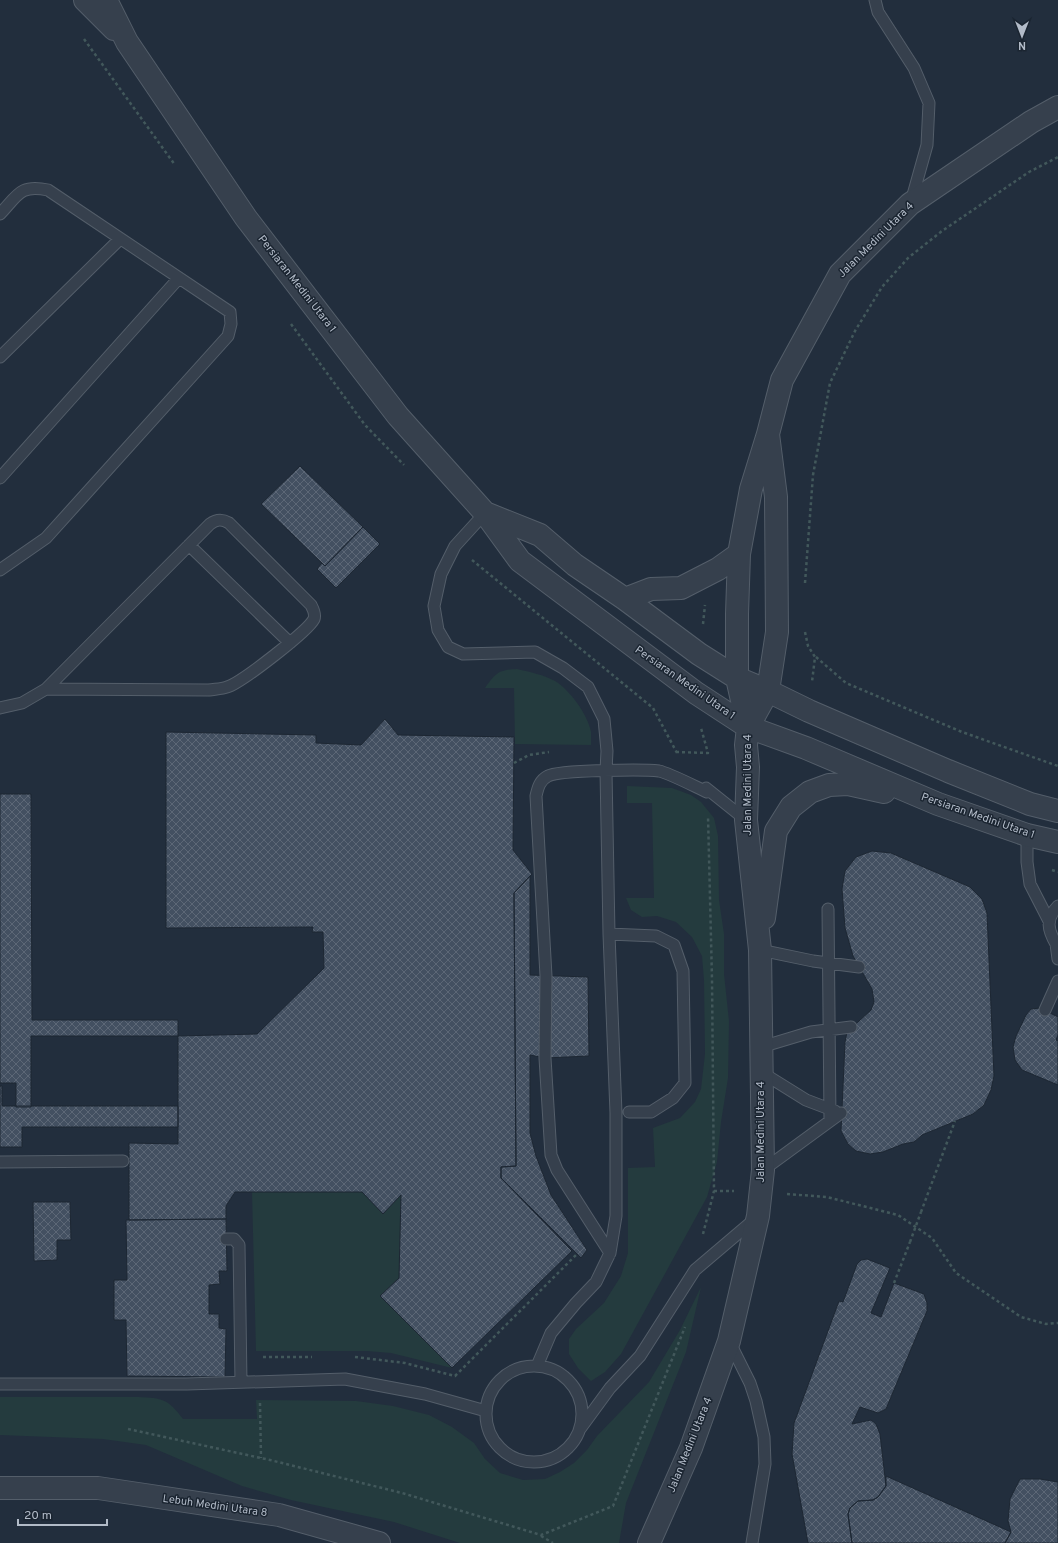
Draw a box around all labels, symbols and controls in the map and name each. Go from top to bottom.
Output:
north arrow [1002,16,1042,56]
text: N [1018,38,1026,52]
street label: Jalan Medini Utara 4 [835,199,917,281]
street label: Persiaran Medini Utara 1 [255,233,339,335]
street label: Persiaran Medini Utara 1 [632,643,738,723]
street label: Jalan Medini Utara 4 [741,734,755,836]
street label: Persiaran Medini Utara 1 [919,790,1037,842]
street label: Jalan Medini Utara 4 [754,1081,768,1183]
street label: Jalan Medini Utara 4 [664,1395,716,1495]
street label: Lebuh Medini Utara 8 [162,1492,268,1520]
scale bar [18,1501,107,1527]
text: 20 m [24,1508,52,1524]

